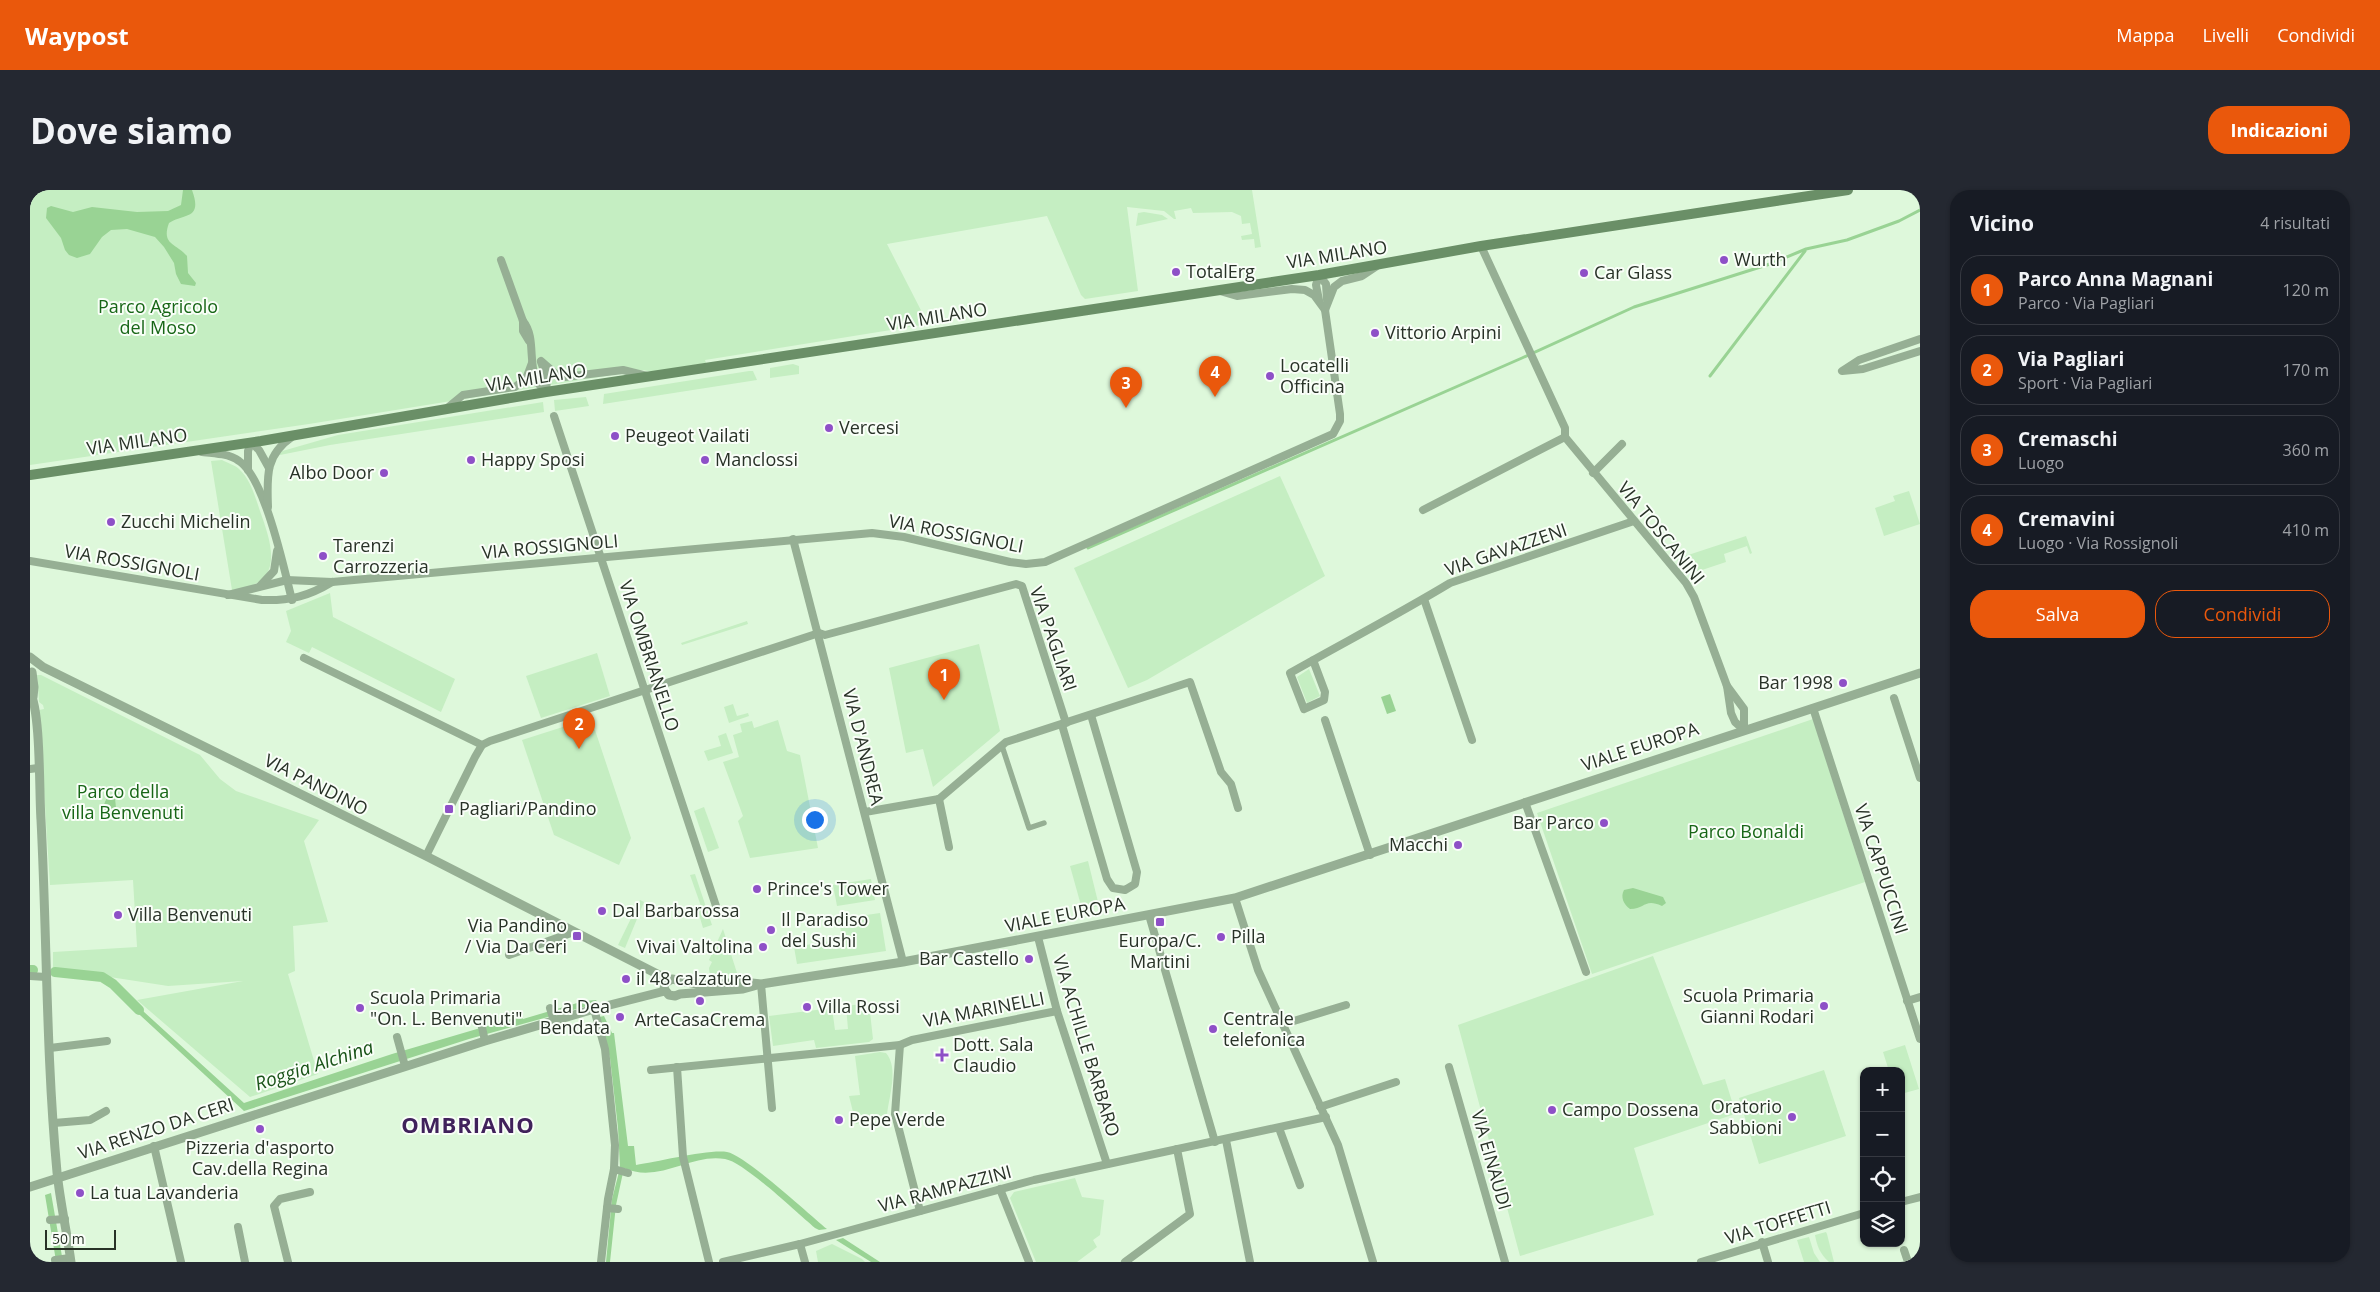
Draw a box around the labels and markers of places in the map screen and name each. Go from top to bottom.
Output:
place label: Wurth [1734,247,1786,271]
marker: Wurth [1718,254,1730,266]
place label: TotalErg [1186,259,1255,283]
place label: Car Glass [1594,260,1672,284]
marker: TotalErg [1170,266,1182,278]
marker: Car Glass [1578,267,1590,279]
place label: Vittorio Arpini [1385,320,1501,344]
marker: Vittorio Arpini [1369,327,1381,339]
place label: Locatelli Officina [1280,353,1349,398]
pin: 4 [1199,356,1231,397]
pin: 3 [1110,367,1142,408]
marker: Locatelli Officina [1264,370,1276,382]
place label: Vercesi [839,415,899,439]
marker: Vercesi [823,422,835,434]
place label: Peugeot Vailati [625,423,750,447]
marker: Peugeot Vailati [609,430,621,442]
place label: Happy Sposi [481,447,585,471]
place label: Manclossi [715,447,798,471]
marker: Happy Sposi [465,454,477,466]
marker: Manclossi [699,454,711,466]
place label: Albo Door [289,460,375,484]
marker: Albo Door [378,467,390,479]
place label: Zucchi Michelin [121,509,250,533]
marker: Zucchi Michelin [105,516,117,528]
place label: Tarenzi Carrozzeria [333,533,429,578]
marker: Tarenzi Carrozzeria [317,550,329,562]
pin: 1 [928,659,960,700]
place label: Bar 1998 [1758,670,1833,694]
marker: Bar 1998 [1837,677,1849,689]
pin: 2 [563,708,595,749]
place label: Pagliari/Pandino [459,796,597,820]
marker: Pagliari/Pandino [443,803,455,815]
place label: Bar Parco [1513,810,1594,834]
marker: Bar Parco [1598,817,1610,829]
place label: Macchi [1389,832,1448,856]
marker: Macchi [1452,839,1464,851]
place label: Prince's Tower [767,876,889,900]
marker: Prince's Tower [751,883,763,895]
place label: Dal Barbarossa [612,898,740,922]
place label: Villa Benvenuti [128,902,252,926]
marker: Dal Barbarossa [596,905,608,917]
place label: Il Paradiso del Sushi [781,907,868,952]
marker: Villa Benvenuti [112,909,124,921]
place label: Via Pandino / Via Da Ceri [465,913,567,958]
marker: Europa/C. Martini [1154,916,1166,928]
marker: Il Paradiso del Sushi [765,924,777,936]
place label: Pilla [1231,924,1265,948]
place label: Europa/C. Martini [1119,928,1201,973]
marker: Via Pandino / Via Da Ceri [571,930,583,942]
marker: Pilla [1215,931,1227,943]
place label: Vivai Valtolina [637,934,753,958]
marker: Vivai Valtolina [757,941,769,953]
place label: Bar Castello [919,946,1019,970]
marker: Bar Castello [1023,953,1035,965]
place label: il 48 calzature [636,966,752,990]
marker: il 48 calzature [620,973,632,985]
place label: Scuola Primaria Gianni Rodari [1683,983,1814,1028]
place label: Scuola Primaria "On. L. Benvenuti" [370,985,523,1030]
place label: La Dea Bendata [540,994,610,1039]
place label: Villa Rossi [817,994,900,1018]
marker: ArteCasaCrema [694,995,706,1007]
marker: Scuola Primaria Gianni Rodari [1818,1000,1830,1012]
marker: Villa Rossi [801,1001,813,1013]
marker: Scuola Primaria "On. L. Benvenuti" [354,1002,366,1014]
place label: Centrale telefonica [1223,1006,1305,1051]
place label: ArteCasaCrema [635,1007,765,1031]
marker: La Dea Bendata [614,1011,626,1023]
marker: Centrale telefonica [1207,1023,1219,1035]
place label: Dott. Sala Claudio [953,1032,1034,1077]
marker: Dott. Sala Claudio [935,1048,949,1062]
place label: Oratorio Sabbioni [1709,1094,1782,1139]
place label: Campo Dossena [1562,1097,1699,1121]
marker: Campo Dossena [1546,1104,1558,1116]
place label: Pepe Verde [849,1107,945,1131]
marker: Oratorio Sabbioni [1786,1111,1798,1123]
marker: Pepe Verde [833,1114,845,1126]
marker: Pizzeria d'asporto Cav.della Regina [254,1123,266,1135]
place label: Pizzeria d'asporto Cav.della Regina [186,1135,334,1180]
place label: La tua Lavanderia [90,1180,239,1204]
marker: La tua Lavanderia [74,1187,86,1199]

